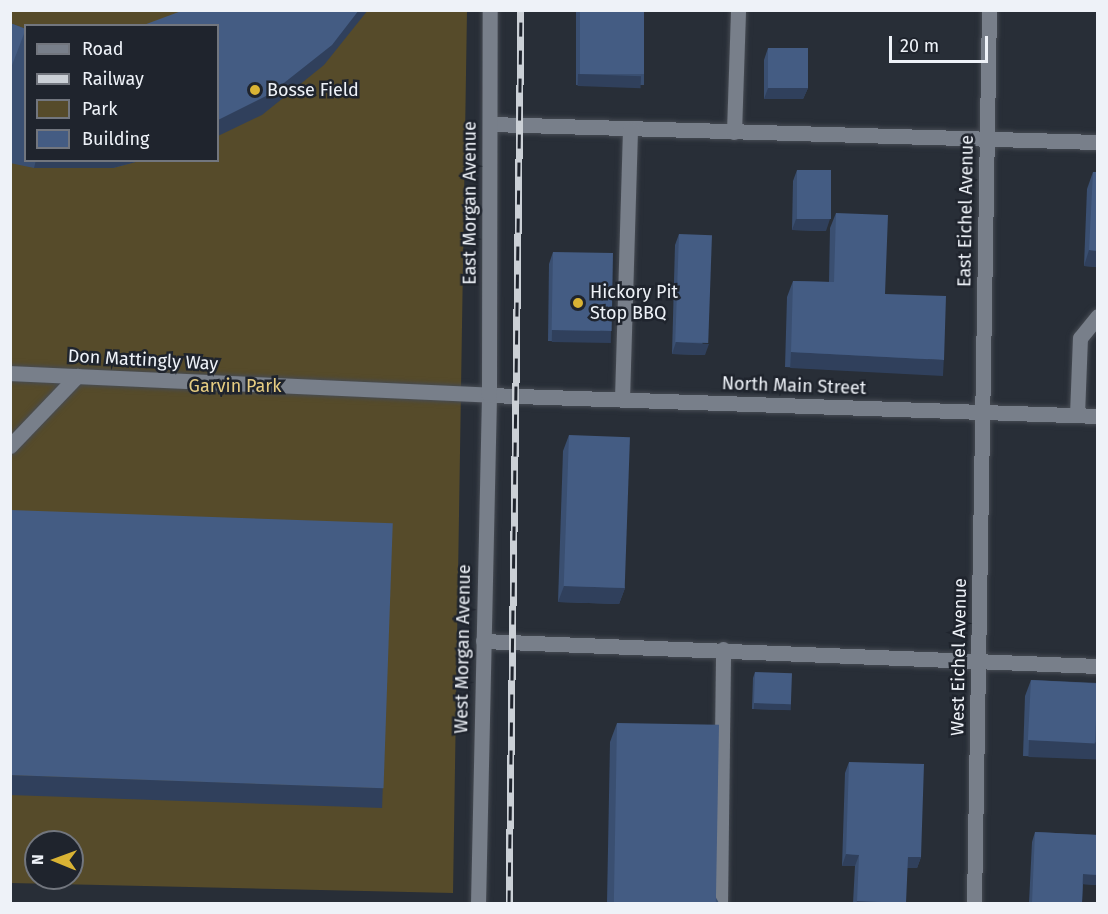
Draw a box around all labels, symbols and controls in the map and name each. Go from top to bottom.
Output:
legend [24,24,219,162]
scale bar [892,24,991,62]
text: 20 m [900,35,939,57]
text: Road [82,38,124,60]
text: Railway [82,68,144,90]
place label: Bosse Field [267,79,359,101]
marker: Bosse Field [248,83,262,97]
text: Park [82,98,117,120]
street label: East Morgan Avenue [459,121,481,285]
text: Building [82,128,149,150]
street label: East Eichel Avenue [954,135,978,287]
place label: Hickory Pit Stop BBQ [590,282,678,324]
marker: Hickory Pit Stop BBQ [571,296,585,310]
street label: Don Mattingly Way [67,345,219,375]
street label: North Main Street [721,373,867,399]
park label: Garvin Park [189,375,281,397]
street label: West Morgan Avenue [451,564,475,734]
street label: West Eichel Avenue [947,578,971,736]
north arrow [24,830,84,890]
text: N [28,854,47,865]

